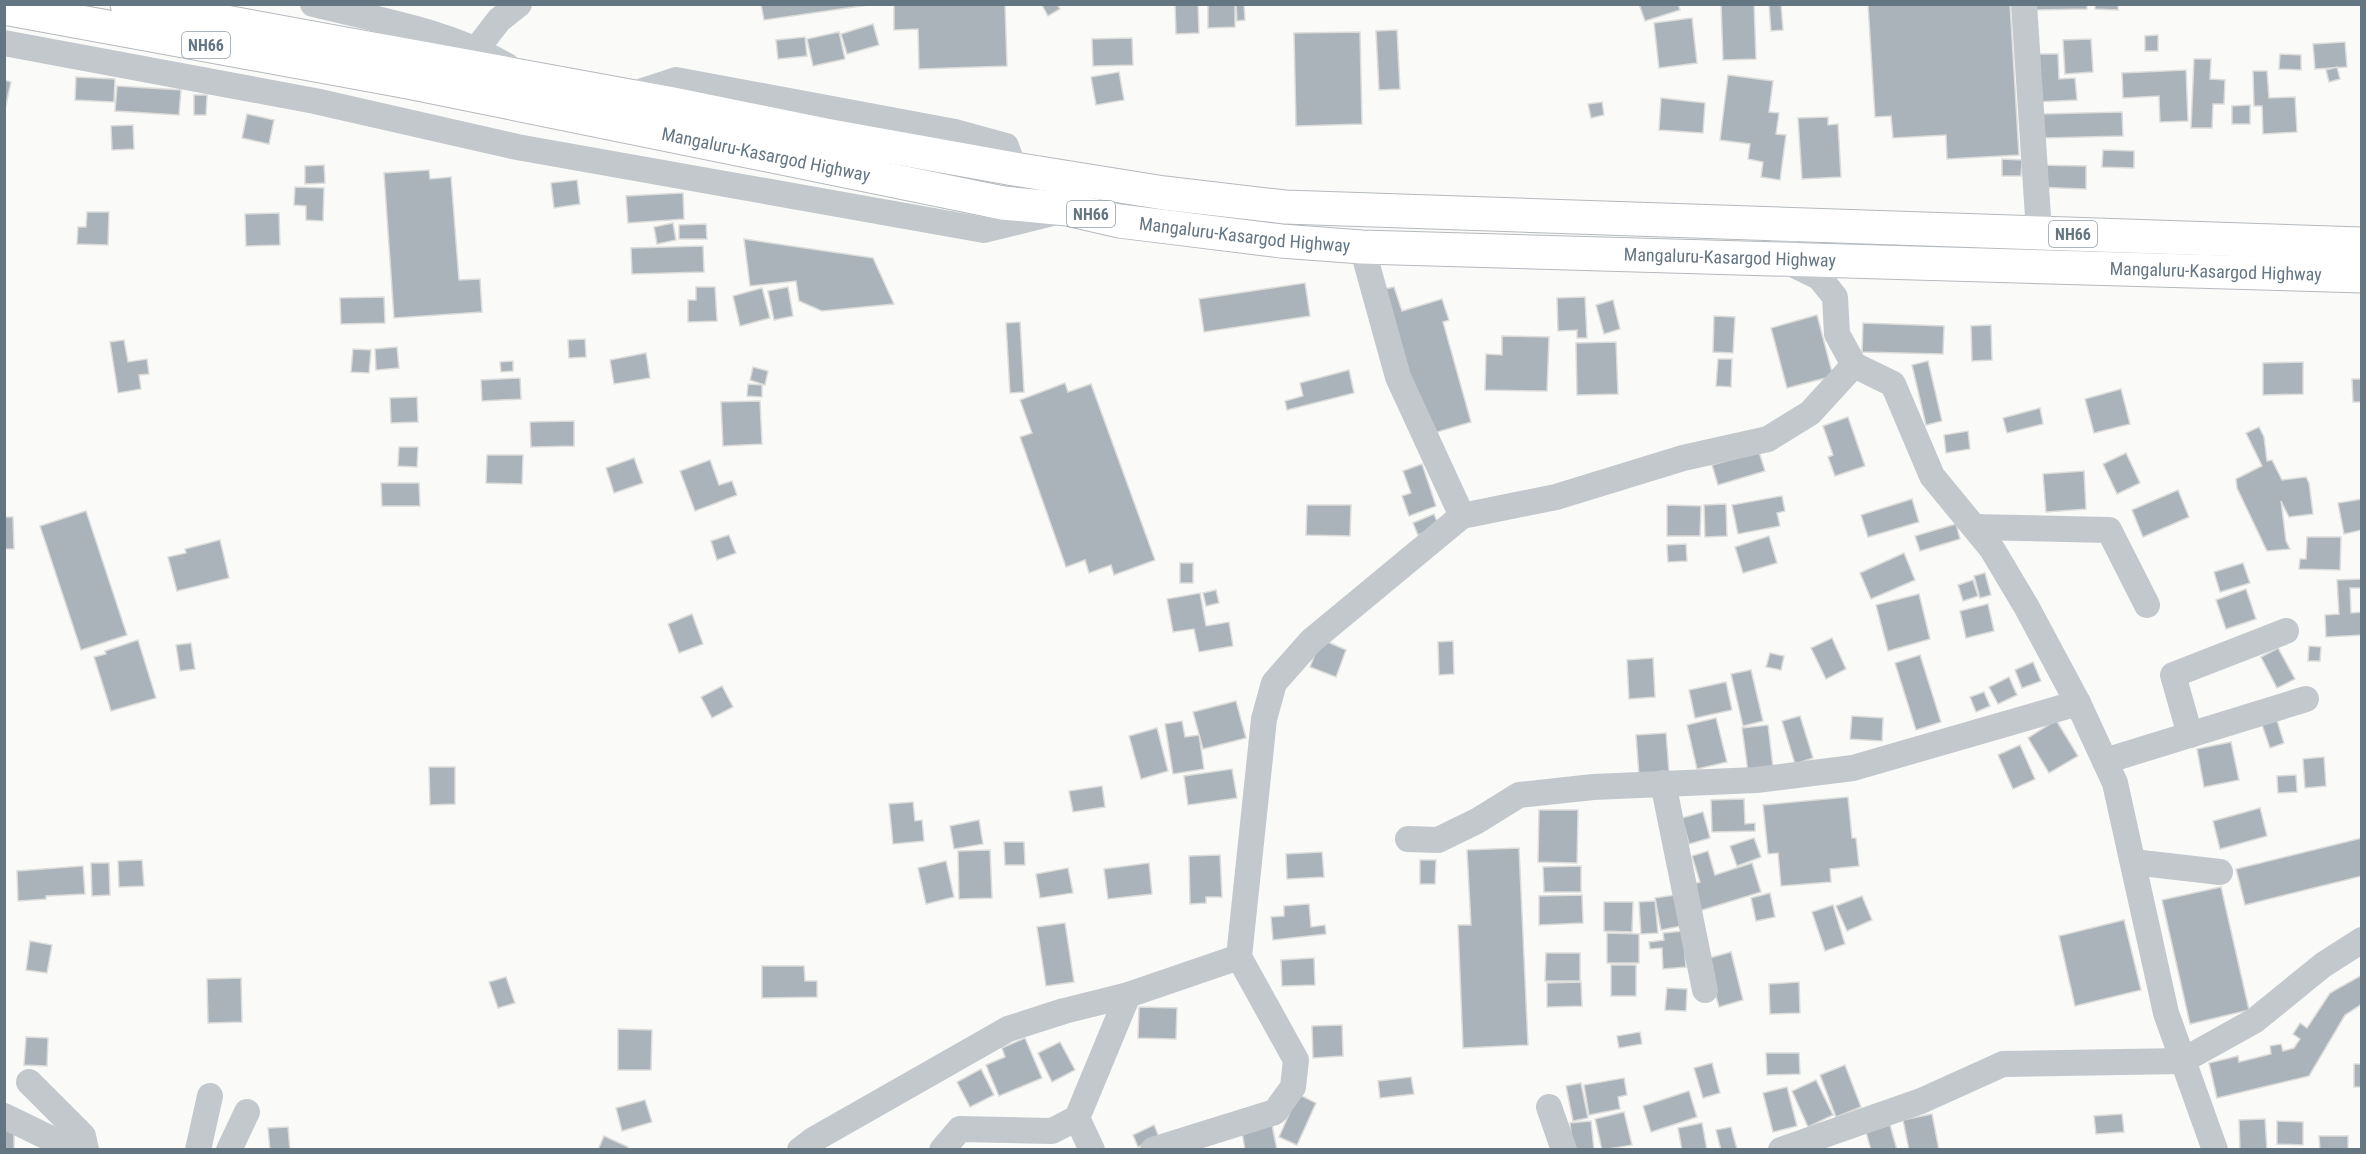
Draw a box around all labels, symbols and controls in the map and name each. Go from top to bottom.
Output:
road number: NH66 [182,32,230,58]
street label: Mangaluru-Kasargod Highway [660,123,873,186]
road number: NH66 [1067,201,1115,227]
street label: Mangaluru-Kasargod Highway [1138,213,1351,256]
road number: NH66 [2049,221,2097,247]
street label: Mangaluru-Kasargod Highway [1623,244,1837,271]
street label: Mangaluru-Kasargod Highway [2109,258,2323,285]

